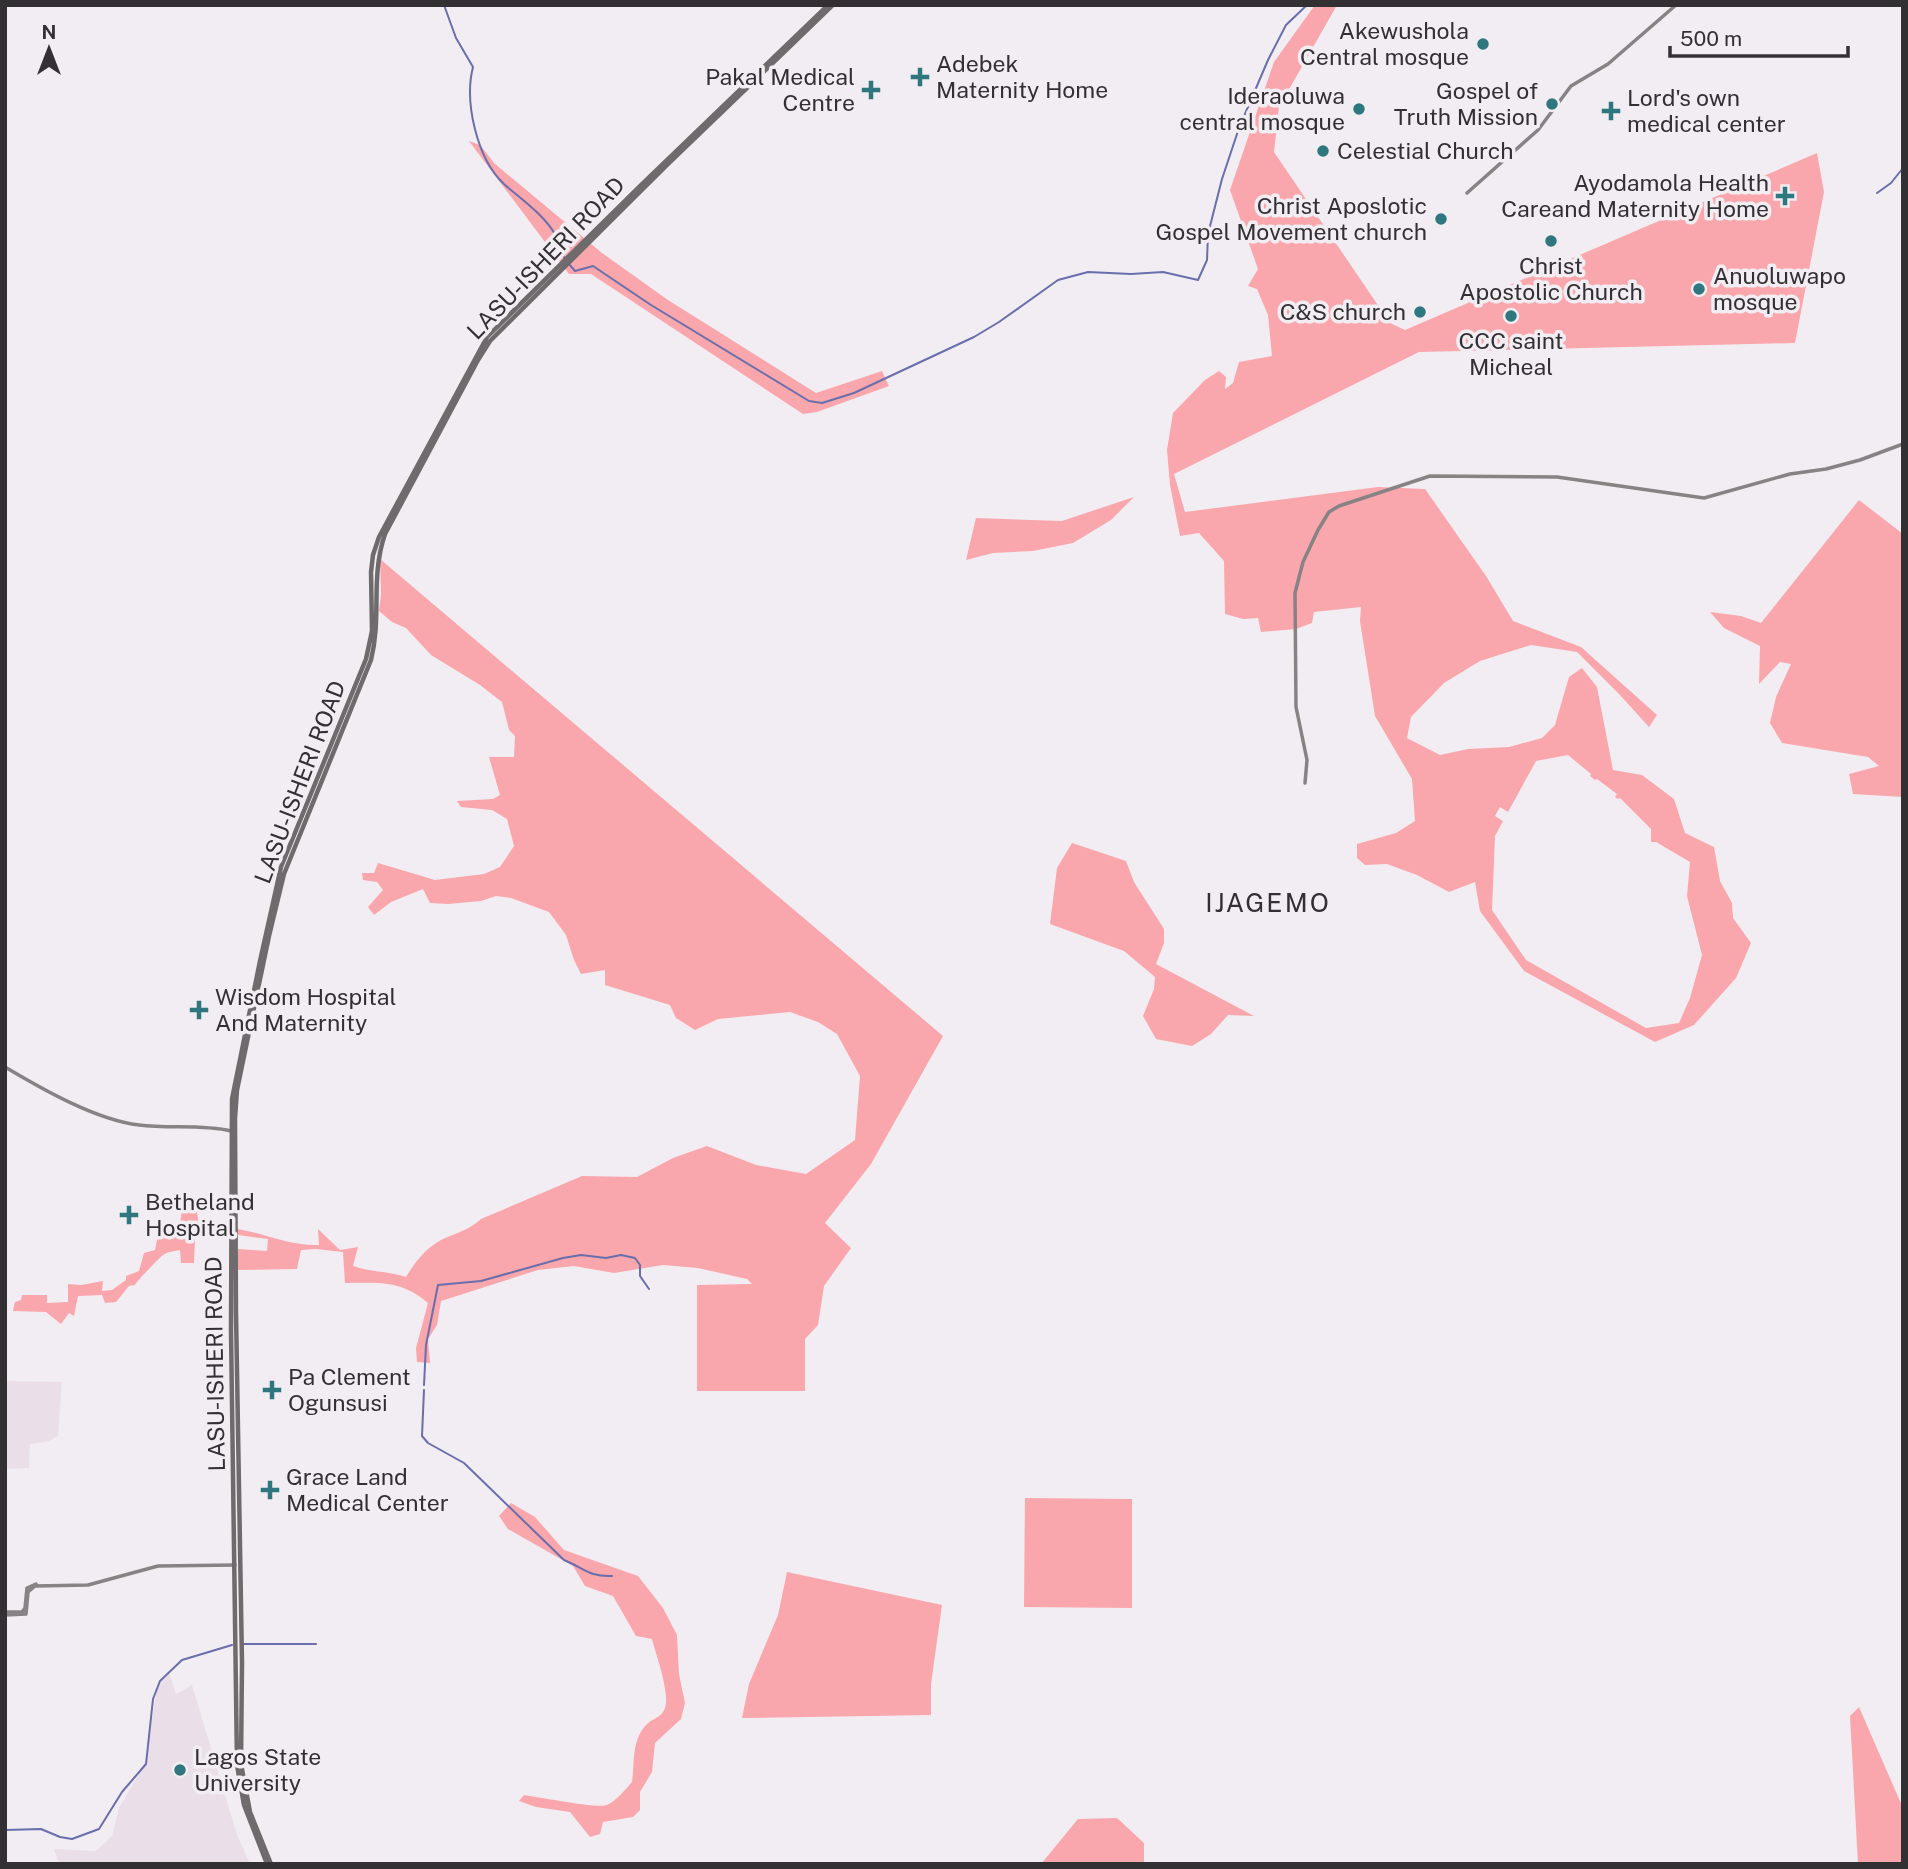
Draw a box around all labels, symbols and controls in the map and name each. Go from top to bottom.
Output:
north arrow [14,14,84,84]
scale bar [1670,14,1848,58]
place label: Akewushola Central mosque [1300,17,1469,70]
text: N [42,21,56,43]
text: 500 m [1680,26,1742,51]
marker: Akewushola Central mosque [1475,36,1491,52]
place label: Adebek Maternity Home [936,50,1108,103]
place label: Pakal Medical Centre [705,63,855,116]
marker: Adebek Maternity Home [910,67,930,87]
place label: Gospel of Truth Mission [1394,77,1538,130]
marker: Pakal Medical Centre [861,80,881,100]
place label: Ideraoluwa central mosque [1179,82,1345,135]
place label: Lord's own medical center [1627,84,1786,137]
marker: Gospel of Truth Mission [1544,96,1560,112]
marker: Ideraoluwa central mosque [1351,101,1367,117]
marker: Lord's own medical center [1601,101,1621,121]
place label: Celestial Church [1337,137,1513,164]
marker: Celestial Church [1315,143,1331,159]
place label: Ayodamola Health Careand Maternity Home [1501,169,1769,222]
street label: LASU-ISHERI ROAD [461,171,630,344]
marker: Ayodamola Health Careand Maternity Home [1775,186,1795,206]
place label: Christ Aposlotic Gospel Movement church [1155,192,1427,245]
marker: Christ Aposlotic Gospel Movement church [1433,211,1449,227]
marker: Christ Apostolic Church [1543,233,1559,249]
place label: Christ Apostolic Church [1459,252,1643,305]
place label: Anuoluwapo mosque [1713,262,1846,315]
marker: Anuoluwapo mosque [1691,281,1707,297]
place label: C&S church [1280,298,1406,325]
marker: C&S church [1412,304,1428,320]
marker: CCC saint Micheal [1503,308,1519,324]
place label: CCC saint Micheal [1458,327,1564,380]
street label: LASU-ISHERI ROAD [248,677,351,887]
district label: IJAGEMO [1205,887,1331,918]
place label: Wisdom Hospital And Maternity [215,983,396,1036]
marker: Wisdom Hospital And Maternity [189,1000,209,1020]
place label: Betheland Hospital [145,1188,255,1241]
marker: Betheland Hospital [119,1205,139,1225]
street label: LASU-ISHERI ROAD [199,1256,230,1472]
place label: Pa Clement Ogunsusi [288,1363,411,1416]
marker: Pa Clement Ogunsusi [262,1380,282,1400]
place label: Grace Land Medical Center [286,1463,449,1516]
marker: Grace Land Medical Center [260,1480,280,1500]
place label: Lagos State University [194,1743,321,1796]
marker: Lagos State University [172,1762,188,1778]

